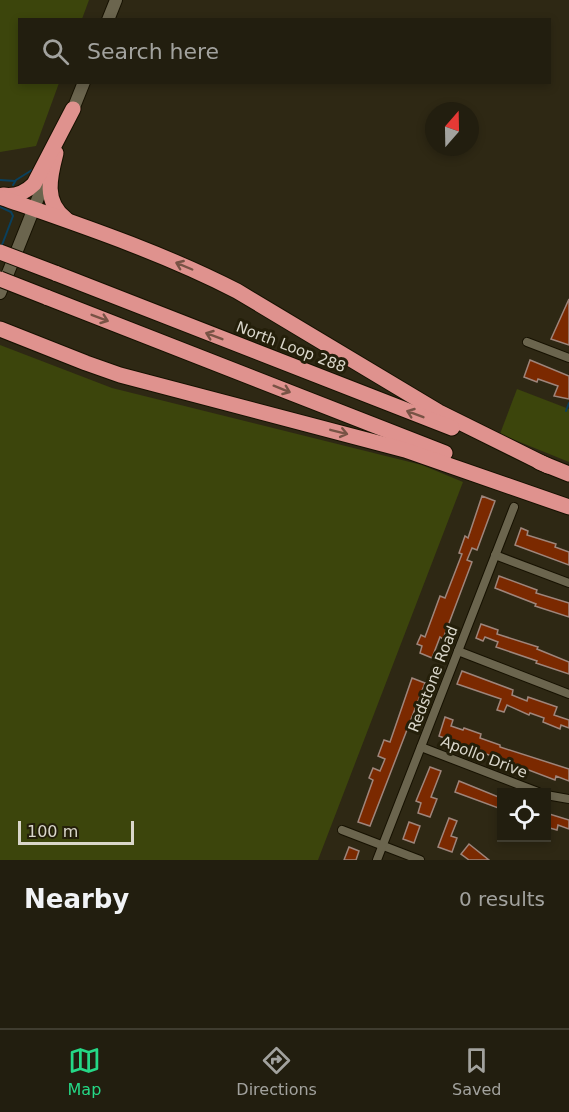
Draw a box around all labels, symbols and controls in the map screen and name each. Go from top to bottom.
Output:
search box [18,18,551,84]
icon: search [39,35,72,68]
text: Search here [87,39,219,64]
north arrow [425,102,479,156]
one-way arrow [175,260,193,271]
one-way arrow [90,313,109,324]
street label: North Loop 288 [234,318,348,376]
one-way arrow [205,330,223,341]
one-way arrow [272,384,291,395]
one-way arrow [406,408,425,419]
one-way arrow [330,426,349,438]
street label: Redstone Road [404,623,462,735]
street label: Apollo Drive [438,732,530,782]
map controls [497,788,551,842]
button: locate [497,788,551,842]
scale bar [18,818,134,846]
text: 100 m [27,822,78,841]
text: Nearby [24,884,129,914]
text: 0 results [459,887,545,911]
tab: Map [68,1044,101,1099]
tab: Directions [236,1044,317,1099]
tab: Saved [452,1044,501,1099]

